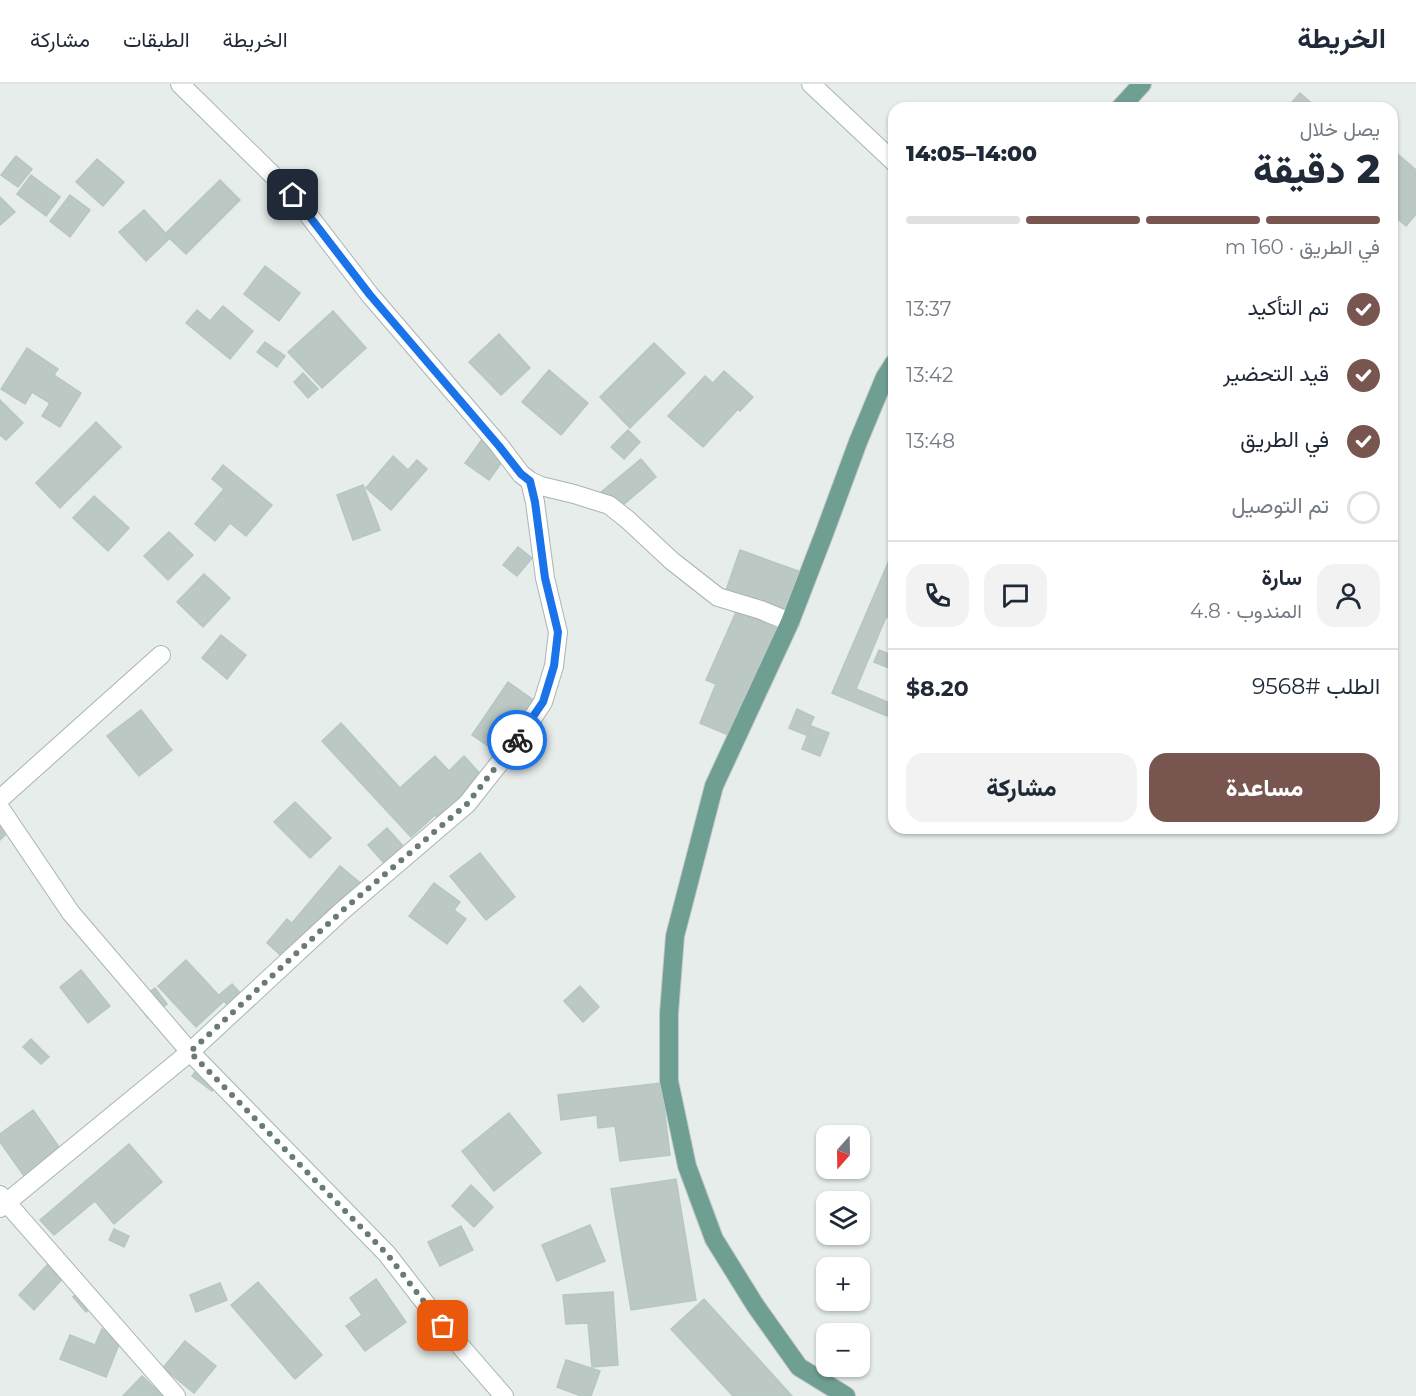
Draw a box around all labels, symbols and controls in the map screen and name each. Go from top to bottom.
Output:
text: الخريطة [1297,21,1386,55]
text: مشاركة [30,27,90,52]
text: الطبقات [123,27,190,52]
text: الخريطة [223,27,288,52]
text: يصل خلال [1300,117,1380,141]
text: 14:00–14:05 [906,140,1037,167]
text: 2 دقيقة [1253,145,1380,193]
pin [267,169,318,220]
icon: home [276,178,309,211]
text: في الطريق · 160 m [1225,235,1380,259]
icon: check [1347,293,1380,326]
text: تم التأكيد [1247,294,1329,321]
text: 13:37 [906,297,952,321]
icon: check [1347,359,1380,392]
text: قيد التحضير [1223,360,1329,387]
text: 13:42 [906,363,953,387]
icon: check [1347,425,1380,458]
text: في الطريق [1240,426,1329,453]
text: 13:48 [906,429,955,453]
text: تم التوصيل [1232,492,1329,519]
button: phone [906,564,969,627]
button: chat [984,564,1047,627]
text: سارة [1261,564,1302,591]
button: person [1317,564,1380,627]
text: المندوب · 4.8 [1190,599,1302,623]
text: الطلب #9568 [1252,673,1380,700]
text: $8.20 [906,675,969,702]
courier [487,710,547,770]
icon: bike [501,724,534,757]
button: مشاركة [906,753,1137,822]
button: مساعدة [1149,753,1380,822]
north arrow [816,1125,870,1179]
map controls [816,1125,870,1377]
button: layers [816,1191,870,1245]
button: + [816,1257,870,1311]
pin [417,1300,468,1351]
icon: bag [426,1309,459,1342]
button: − [816,1323,870,1377]

